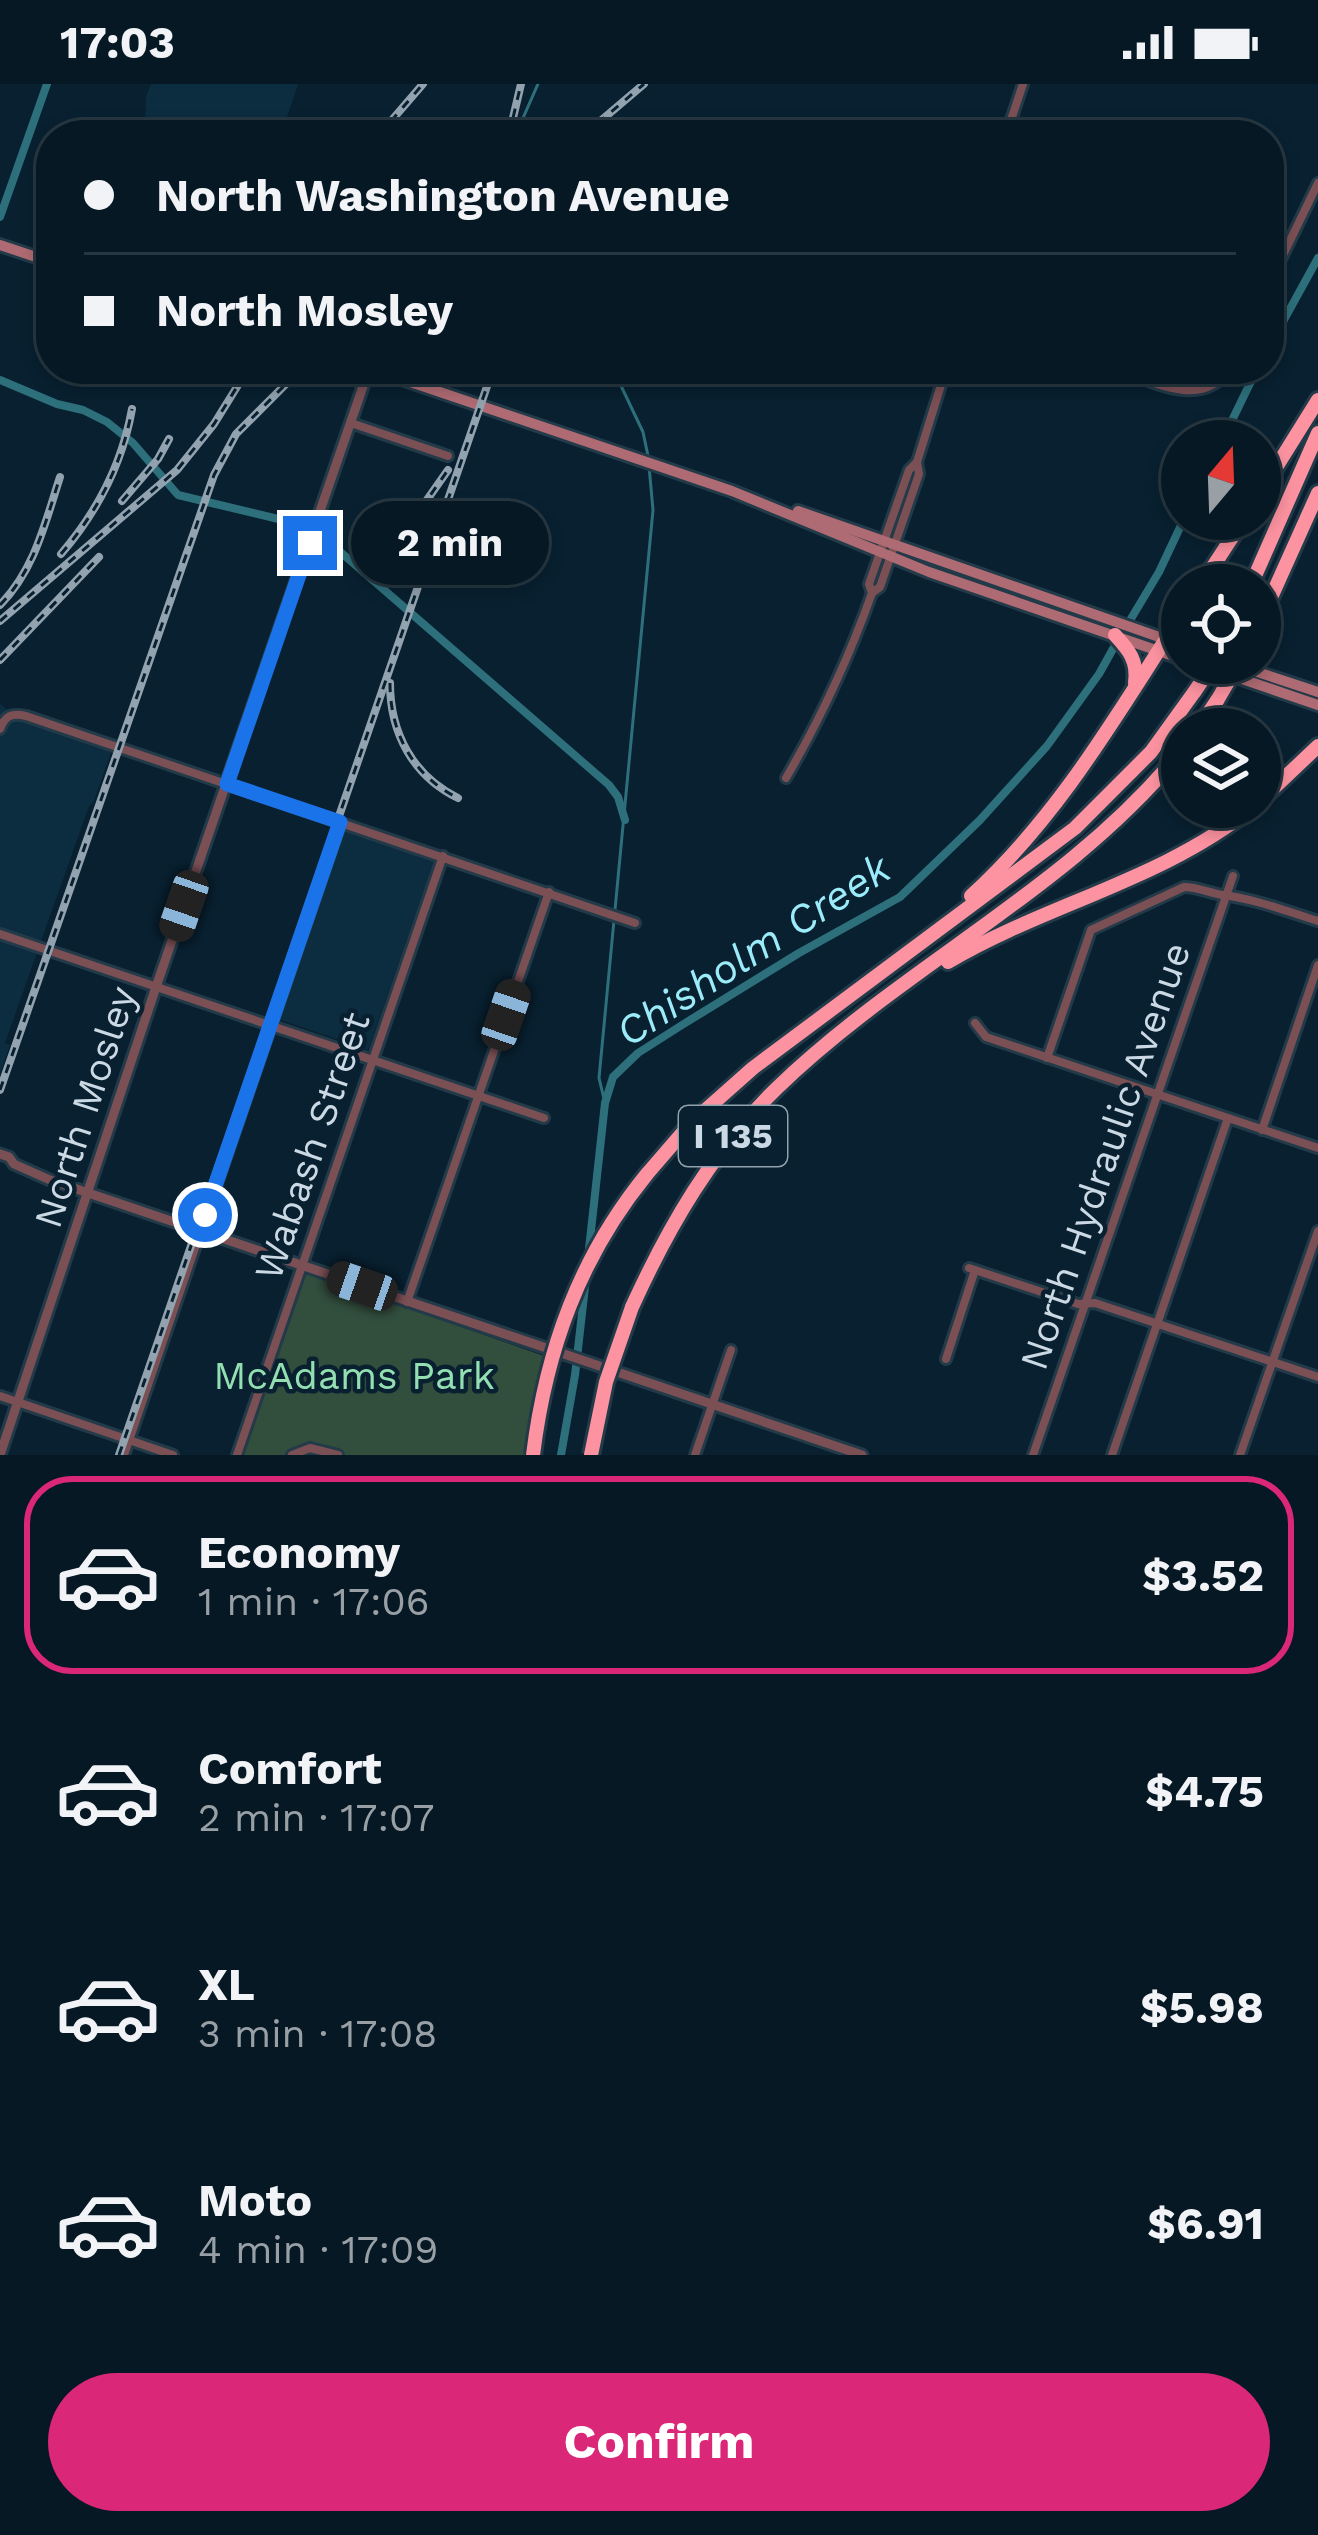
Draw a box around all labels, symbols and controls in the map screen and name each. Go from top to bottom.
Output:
text: 17:03 [60,16,175,69]
text: North Washington Avenue [156,169,730,222]
text: North Mosley [156,284,453,337]
north arrow [1161,420,1281,540]
map controls [1161,420,1281,828]
callout: 2 min [352,501,550,585]
route end [283,516,337,570]
text: 2 min [397,520,503,565]
button: locate [1161,564,1281,684]
button: layers [1161,708,1281,828]
water label: Chisholm Creek [607,843,900,1057]
car [155,866,213,946]
street label: North Hydraulic Avenue [1011,937,1199,1375]
car [477,975,535,1055]
street label: North Mosley [25,981,145,1233]
street label: Wabash Street [245,1006,379,1286]
road number: I 135 [679,1106,787,1166]
route start [178,1188,232,1242]
car [322,1257,402,1315]
park label: McAdams Park [213,1353,495,1398]
icon: car [54,1521,162,1629]
text: Economy [198,1526,400,1579]
text: $3.52 [1142,1549,1264,1602]
text: 1 min · 17:06 [198,1579,429,1624]
icon: car [54,1737,162,1845]
text: Comfort [198,1742,382,1795]
text: $4.75 [1145,1765,1264,1818]
text: 2 min · 17:07 [198,1795,434,1840]
icon: car [54,1953,162,2061]
text: XL [198,1958,255,2011]
text: $5.98 [1140,1981,1264,2034]
text: 3 min · 17:08 [198,2011,437,2056]
icon: car [54,2169,162,2277]
text: Moto [198,2174,312,2227]
text: $6.91 [1147,2197,1264,2250]
text: 4 min · 17:09 [198,2227,438,2272]
button: Confirm [48,2373,1270,2511]

